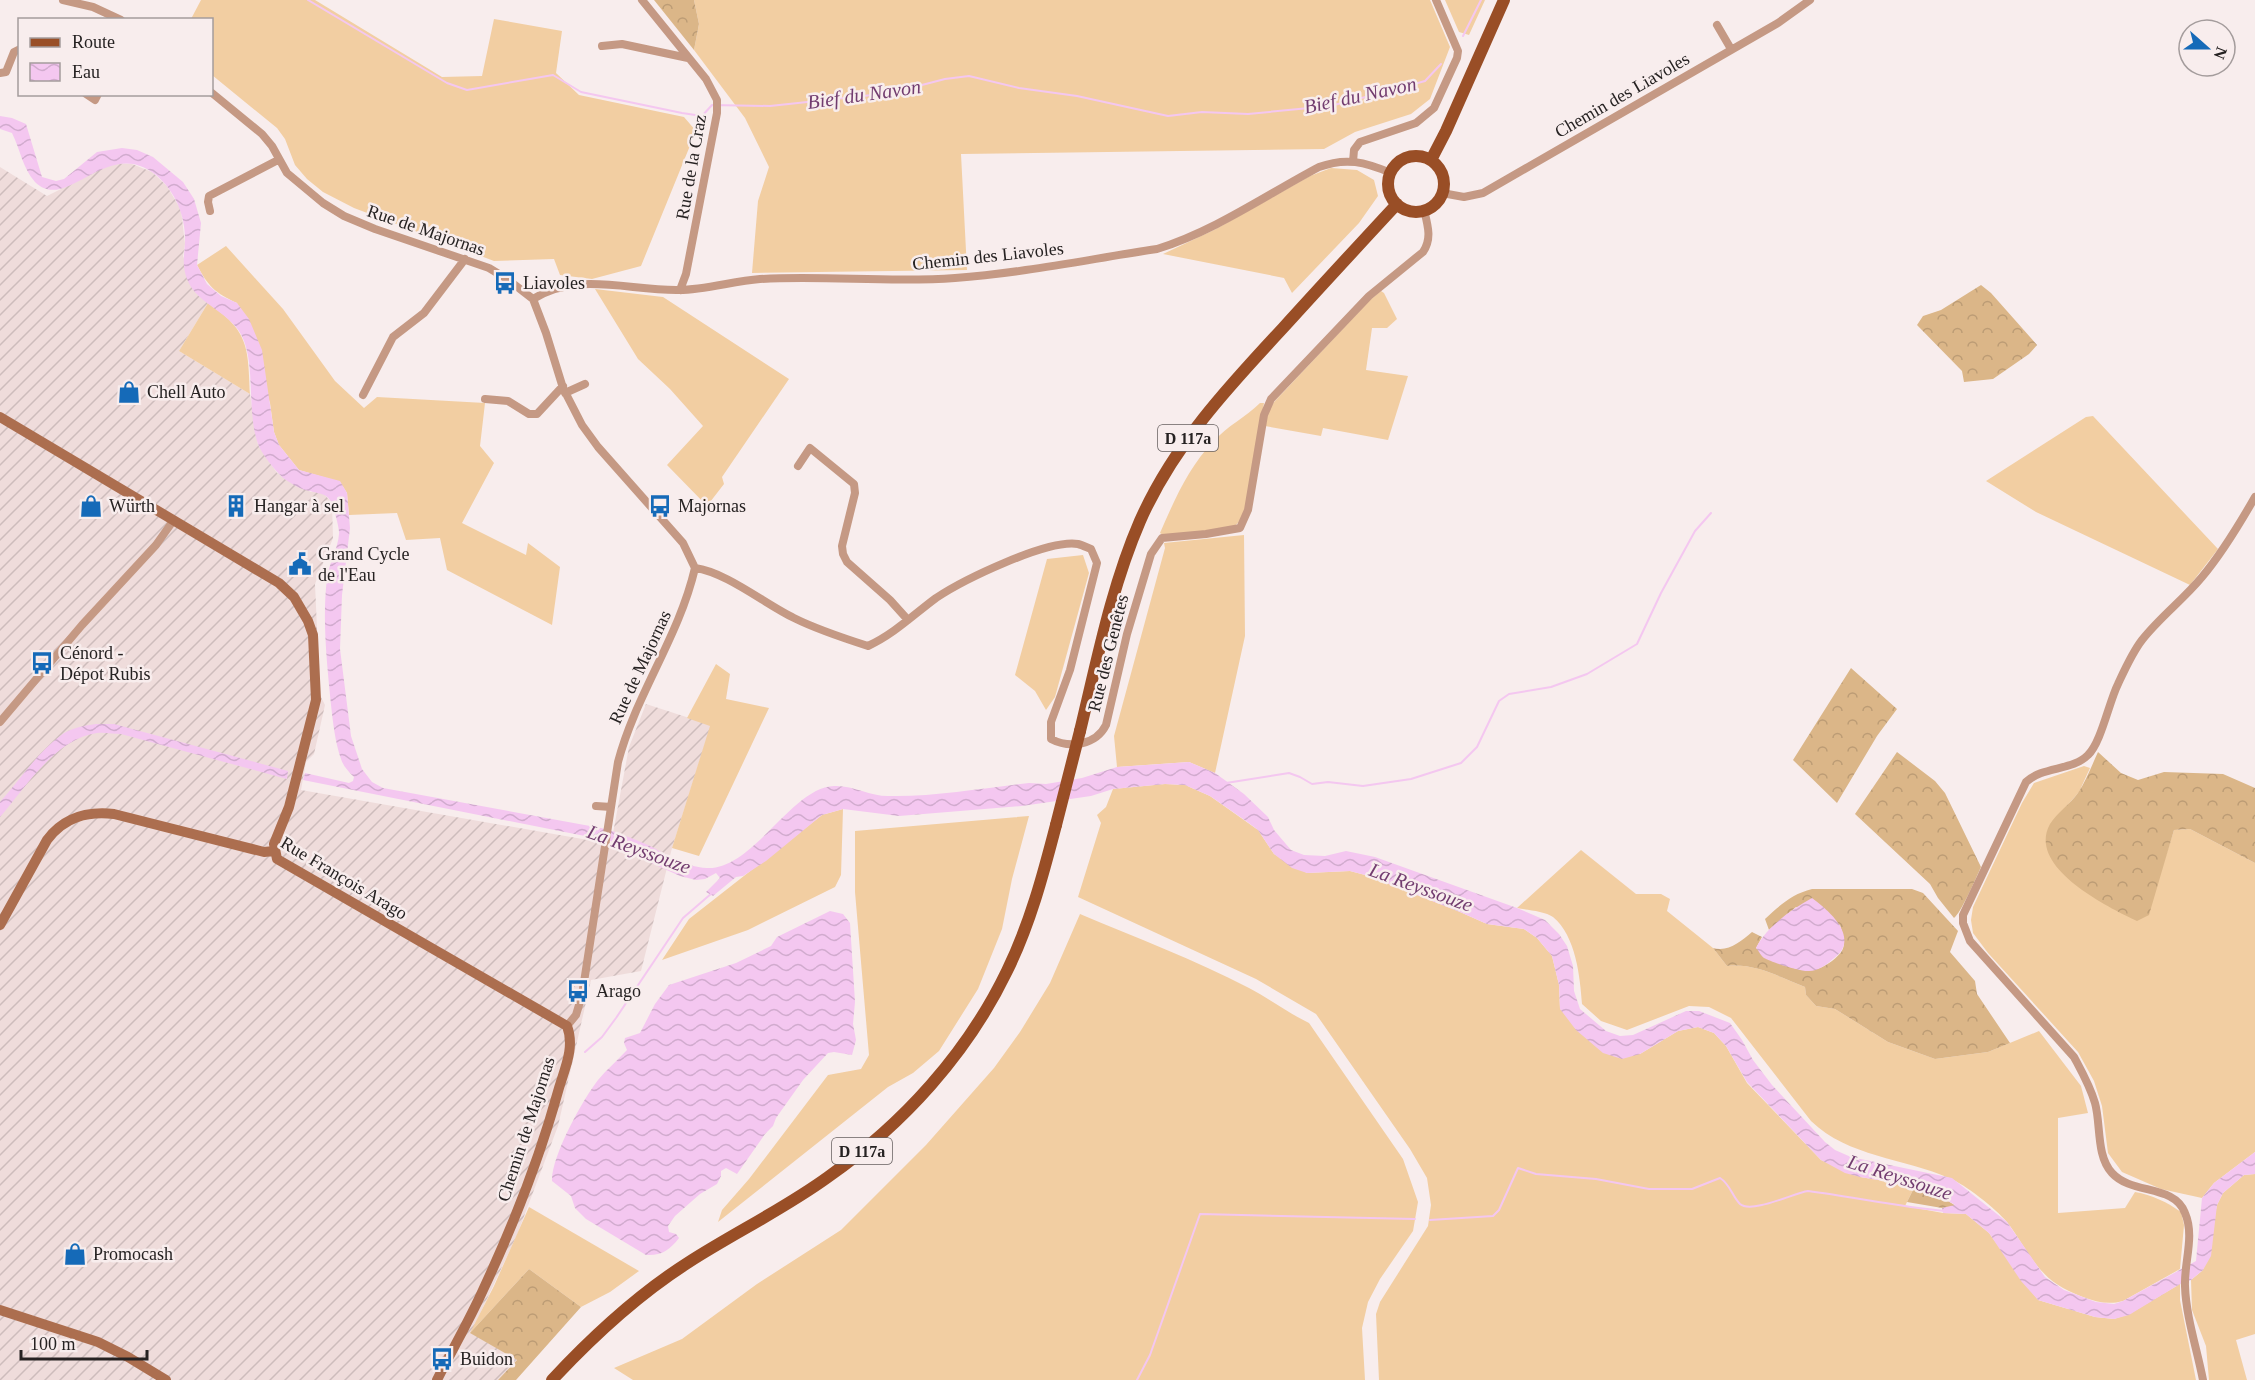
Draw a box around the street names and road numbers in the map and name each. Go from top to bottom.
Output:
street label: Chemin des Liavoles [1551,48,1693,142]
street label: Rue de la Craz [672,113,710,221]
street label: Rue de Majornas [365,201,487,259]
street label: Chemin des Liavoles [911,238,1065,274]
road number: D 117a [1158,425,1218,451]
street label: Rue des Genêtes [1084,592,1132,714]
street label: Rue de Majornas [605,607,675,727]
street label: Rue François Arago [277,832,411,924]
street label: Chemin de Majornas [493,1054,559,1204]
road number: D 117a [832,1138,892,1164]

